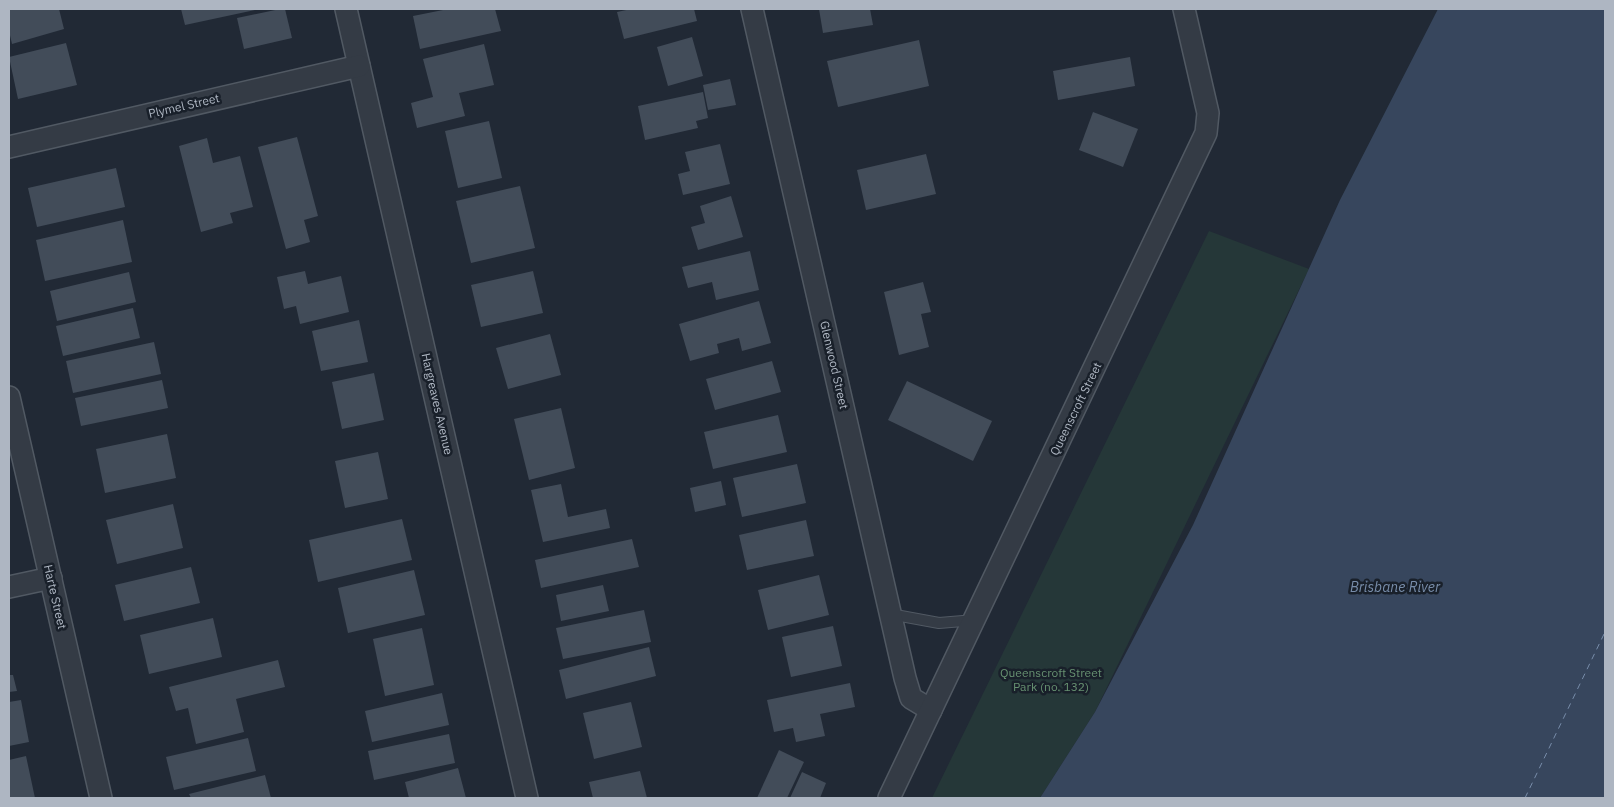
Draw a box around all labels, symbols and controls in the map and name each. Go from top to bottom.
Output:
street label: Plymel Street [147,90,221,121]
street label: Glenwood Street [817,319,852,411]
street label: Hargreaves Avenue [419,352,457,457]
street label: Queenscroft Street [1046,360,1105,458]
street label: Harte Street [41,563,70,631]
water label: Brisbane River [1350,578,1441,596]
park label: Queenscroft Street Park (no. 132) [1000,665,1102,694]

